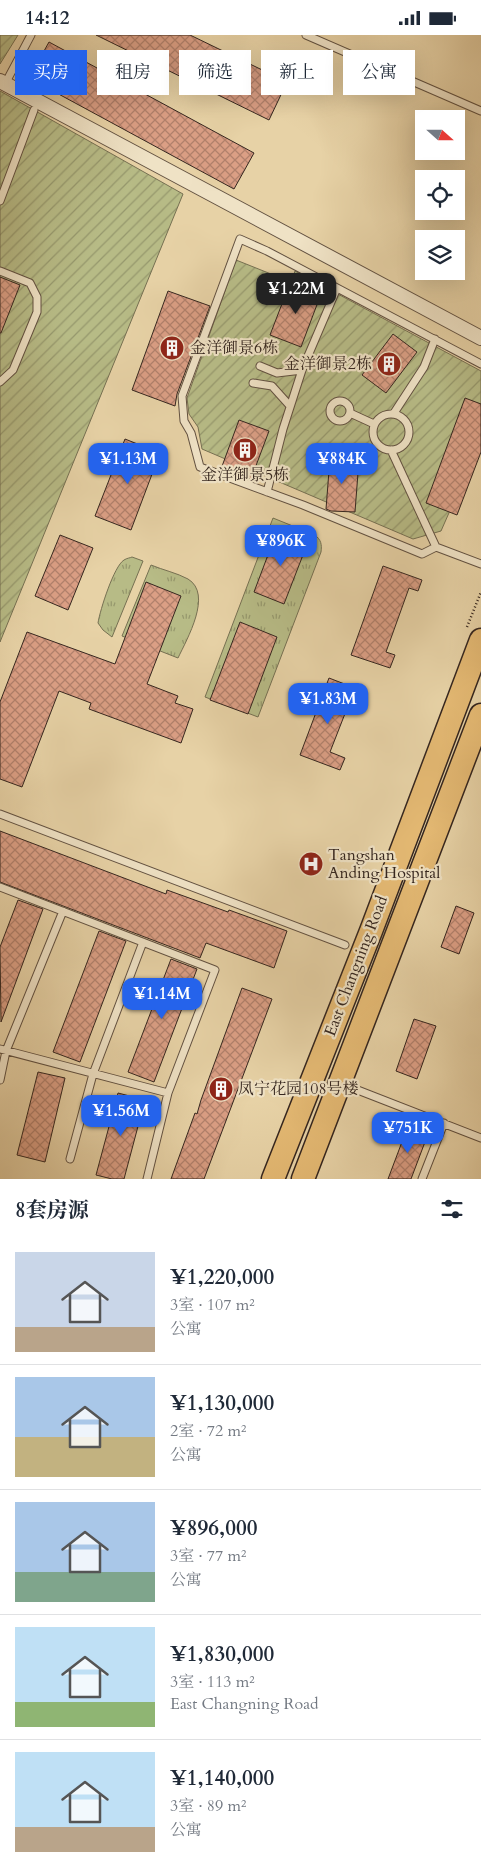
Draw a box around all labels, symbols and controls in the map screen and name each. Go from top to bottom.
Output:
text: 14:12 [25,5,69,31]
chip: 买房 [15,50,87,95]
chip: 租房 [97,50,169,95]
chip: 筛选 [179,50,251,95]
chip: 新上 [261,50,333,95]
chip: 公寓 [343,50,415,95]
north arrow [415,110,465,160]
map controls [415,110,465,280]
button: locate [415,170,465,220]
button: layers [415,230,465,280]
pin: ¥1.22M [255,273,337,315]
text: ¥1.22M [267,278,325,300]
building icon: 金洋御景6栋 [159,335,185,361]
place label: 金洋御景6栋 [190,337,278,359]
building icon: 金洋御景2栋 [376,351,402,377]
place label: 金洋御景2栋 [284,353,372,375]
building icon: 金洋御景5栋 [232,437,258,463]
pin: ¥1.13M [87,443,169,485]
pin: ¥884K [307,443,377,485]
text: ¥1.13M [99,448,157,470]
text: ¥884K [317,448,367,470]
place label: 金洋御景5栋 [201,464,289,486]
pin: ¥896K [246,525,316,567]
text: ¥896K [256,530,306,552]
pin: ¥1.83M [287,683,369,725]
text: ¥1.83M [299,688,357,710]
place label: Tangshan Anding Hospital [328,844,440,884]
hospital icon: Tangshan Anding Hospital [298,851,324,877]
street label: East Changning Road [319,892,393,1039]
pin: ¥1.14M [121,977,203,1020]
text: ¥1.14M [133,983,191,1005]
building icon: 凤宁花园108号楼 [208,1076,234,1102]
place label: 凤宁花园108号楼 [238,1078,359,1100]
pin: ¥1.56M [80,1095,162,1137]
text: ¥1.56M [92,1100,150,1122]
pin: ¥751K [373,1111,443,1154]
text: ¥751K [383,1117,433,1139]
icon: filters [438,1195,466,1223]
text: 8套房源 [15,1196,89,1225]
text: ¥1,220,000 [170,1263,274,1292]
icon: home [55,1272,115,1332]
text: 3室 · 107 m² [170,1294,255,1316]
text: 公寓 [170,1318,202,1340]
text: ¥1,130,000 [170,1389,274,1418]
icon: home [55,1397,115,1457]
text: 2室 · 72 m² [170,1420,246,1442]
text: 公寓 [170,1444,202,1466]
text: ¥896,000 [170,1514,257,1543]
icon: home [55,1522,115,1582]
text: 3室 · 77 m² [170,1545,246,1567]
text: 公寓 [170,1569,202,1591]
text: ¥1,830,000 [170,1640,274,1669]
icon: home [55,1647,115,1707]
text: 3室 · 113 m² [170,1671,255,1693]
text: East Changning Road [170,1693,319,1715]
text: ¥1,140,000 [170,1764,274,1793]
icon: home [55,1772,115,1832]
text: 3室 · 89 m² [170,1795,246,1817]
text: 公寓 [170,1819,202,1841]

